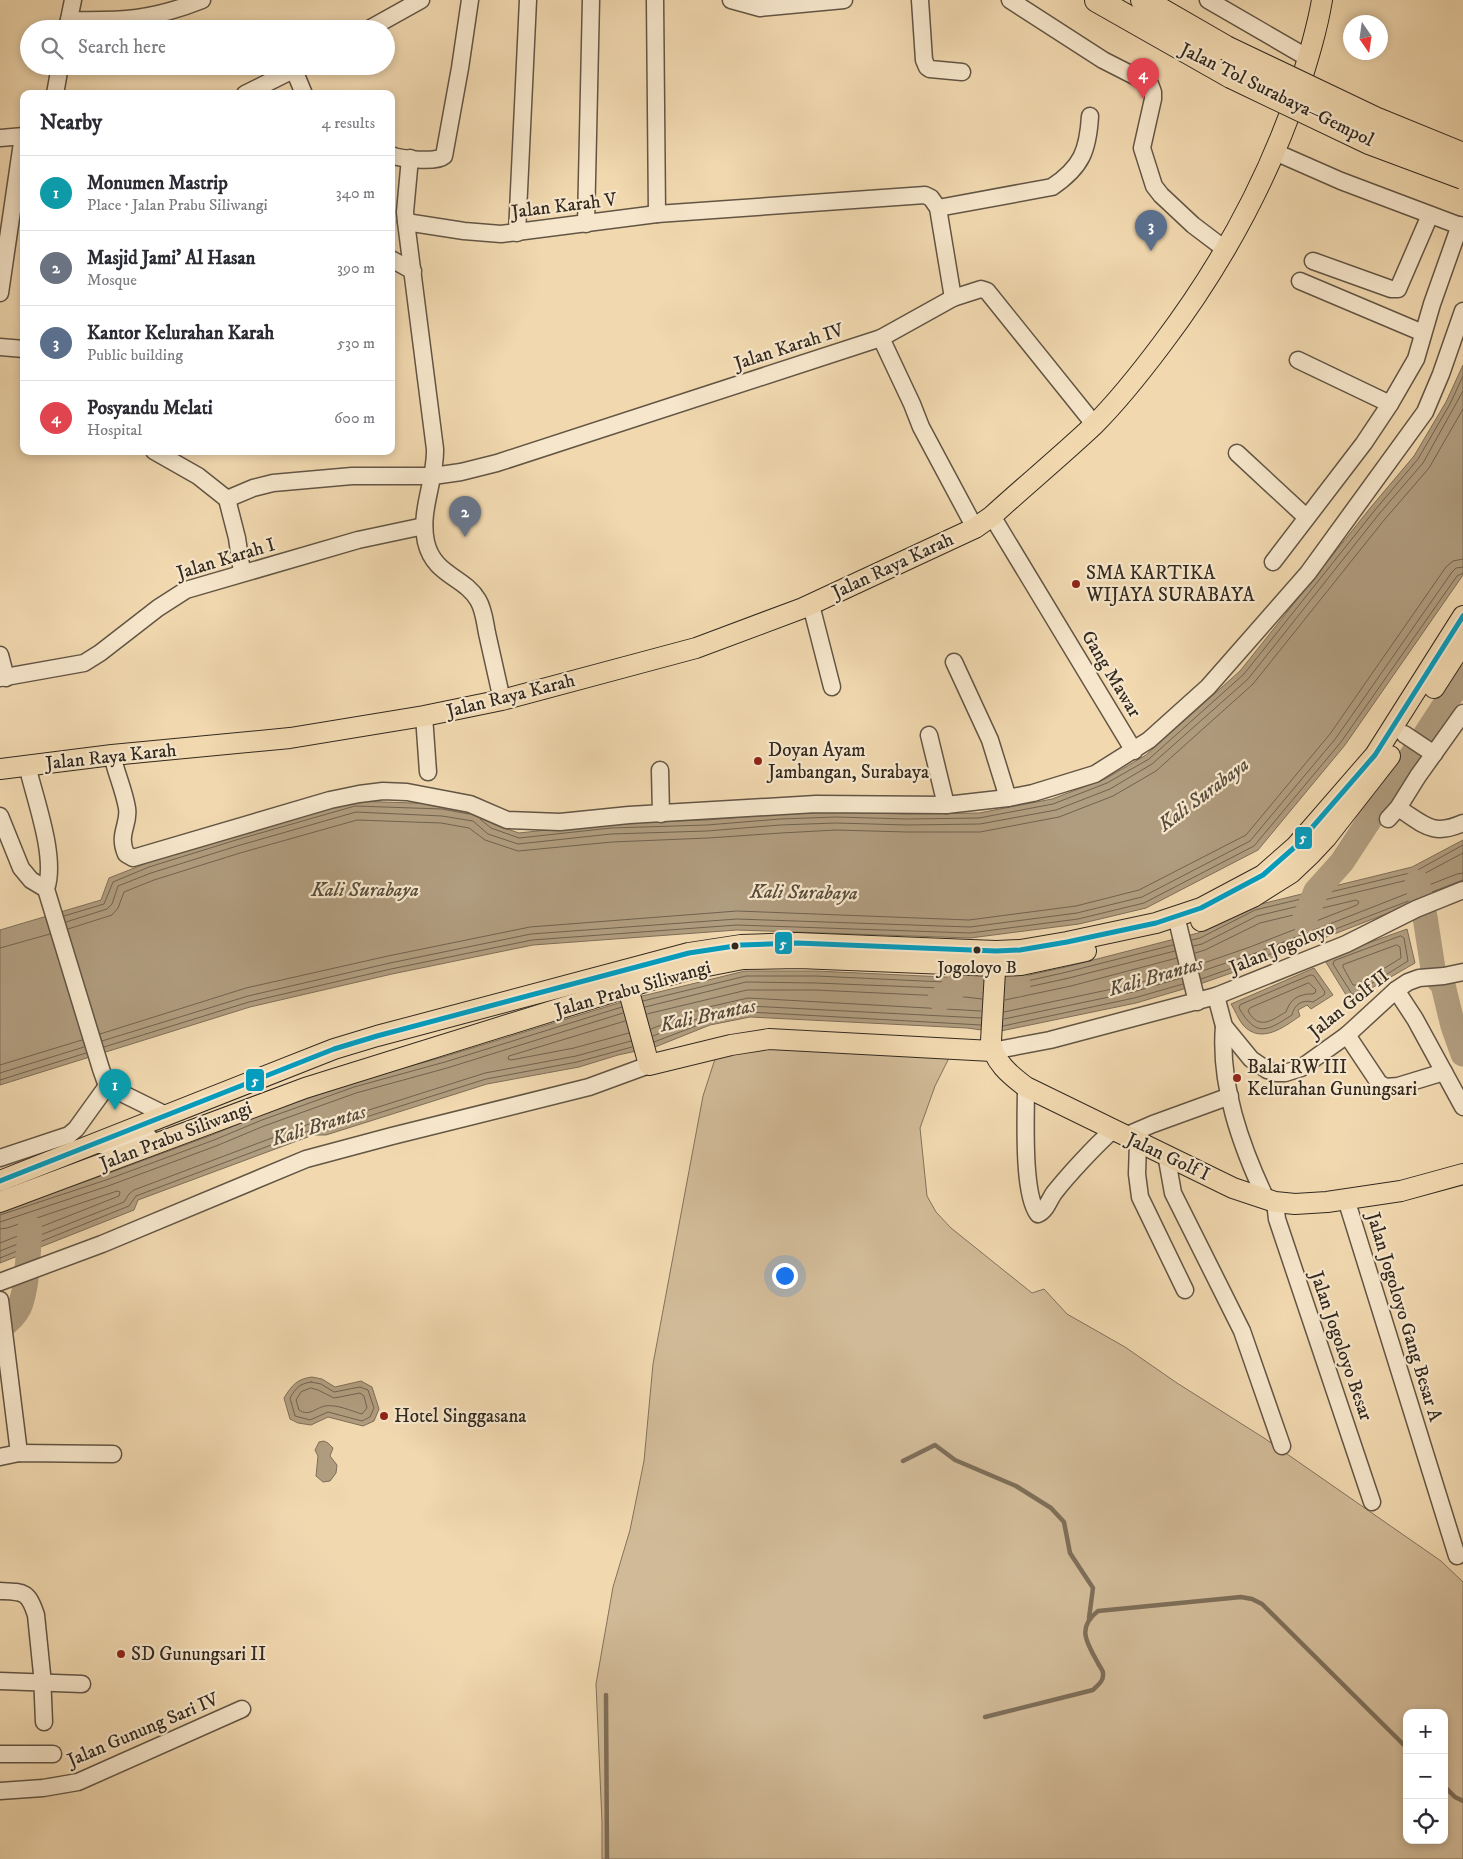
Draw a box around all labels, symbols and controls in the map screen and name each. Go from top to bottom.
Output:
north arrow [1343,15,1388,60]
search box [20,20,395,75]
icon: search [38,34,66,62]
text: Search here [78,36,166,59]
street label: Jalan Tol Surabaya–Gempol [1175,37,1378,152]
pin: 4 [1127,58,1159,99]
text: Nearby [40,110,102,136]
text: 4 results [322,113,375,133]
text: Monumen Mastrip [87,172,228,195]
text: 1 [53,183,59,203]
text: 340 m [336,183,375,203]
street label: Jalan Karah V [508,188,619,224]
text: Place · Jalan Prabu Siliwangi [87,195,268,215]
pin: 3 [1135,210,1167,251]
text: Masjid Jami' Al Hasan [87,247,255,270]
text: 2 [52,258,60,278]
text: 390 m [337,258,375,278]
text: Mosque [87,270,137,290]
street label: Jalan Karah IV [730,318,847,376]
text: Kantor Kelurahan Karah [87,322,274,345]
text: 3 [53,333,59,353]
text: 530 m [337,333,375,353]
text: Public building [87,345,183,365]
text: Posyandu Melati [87,397,213,420]
text: 4 [51,408,61,428]
text: 600 m [334,408,375,428]
text: Hospital [87,420,142,440]
pin: 2 [449,496,481,537]
street label: Jalan Raya Karah [827,528,957,605]
street label: Jalan Karah I [172,533,278,585]
place label: SMA KARTIKA WIJAYA SURABAYA [1085,562,1256,607]
marker: SMA KARTIKA WIJAYA SURABAYA [1070,578,1082,590]
street label: Gang Mawar [1076,626,1146,722]
street label: Jalan Raya Karah [443,669,578,724]
street label: Jalan Raya Karah [42,739,178,776]
place label: Doyan Ayam Jambangan, Surabaya [766,739,929,784]
water label: Kali Surabaya [1153,753,1254,838]
marker: Doyan Ayam Jambangan, Surabaya [752,755,764,767]
line badge: 5 [1294,826,1313,850]
text: 5 [1299,829,1307,847]
water label: Kali Surabaya [310,878,419,903]
water label: Kali Surabaya [749,880,858,906]
street label: Jalan Jogoloyo [1224,917,1338,980]
line badge: 5 [774,931,793,955]
text: 5 [779,935,787,953]
unlabelled marker [730,941,740,951]
marker: Jogoloyo B [972,945,982,955]
water label: Kali Brantas [1105,951,1207,1003]
street label: Jalan Prabu Siliwangi [550,956,714,1023]
place label: Jogoloyo B [935,957,1017,979]
street label: Jalan Golf II [1303,964,1394,1045]
water label: Kali Brantas [657,993,759,1039]
place label: Balai RW III Kelurahan Gunungsari [1247,1056,1417,1101]
line badge: 5 [245,1068,265,1092]
pin: 1 [99,1069,131,1110]
text: 5 [251,1072,259,1090]
marker: Balai RW III Kelurahan Gunungsari [1231,1072,1243,1084]
street label: Jalan Prabu Siliwangi [95,1096,255,1176]
water label: Kali Brantas [268,1100,370,1152]
street label: Jalan Golf I [1121,1127,1213,1186]
street label: Jalan Jogoloyo Gang Besar A [1361,1208,1447,1425]
your location [772,1263,798,1289]
street label: Jalan Jogoloyo Besar [1304,1266,1377,1424]
place label: Hotel Singgasana [394,1405,526,1428]
marker: Hotel Singgasana [378,1410,390,1422]
place label: SD Gunungsari II [131,1643,266,1666]
marker: SD Gunungsari II [115,1648,127,1660]
street label: Jalan Gunung Sari IV [62,1687,223,1773]
map controls [1403,1709,1448,1844]
button: + [1403,1709,1448,1754]
button: − [1403,1754,1448,1799]
button: locate [1403,1799,1448,1844]

